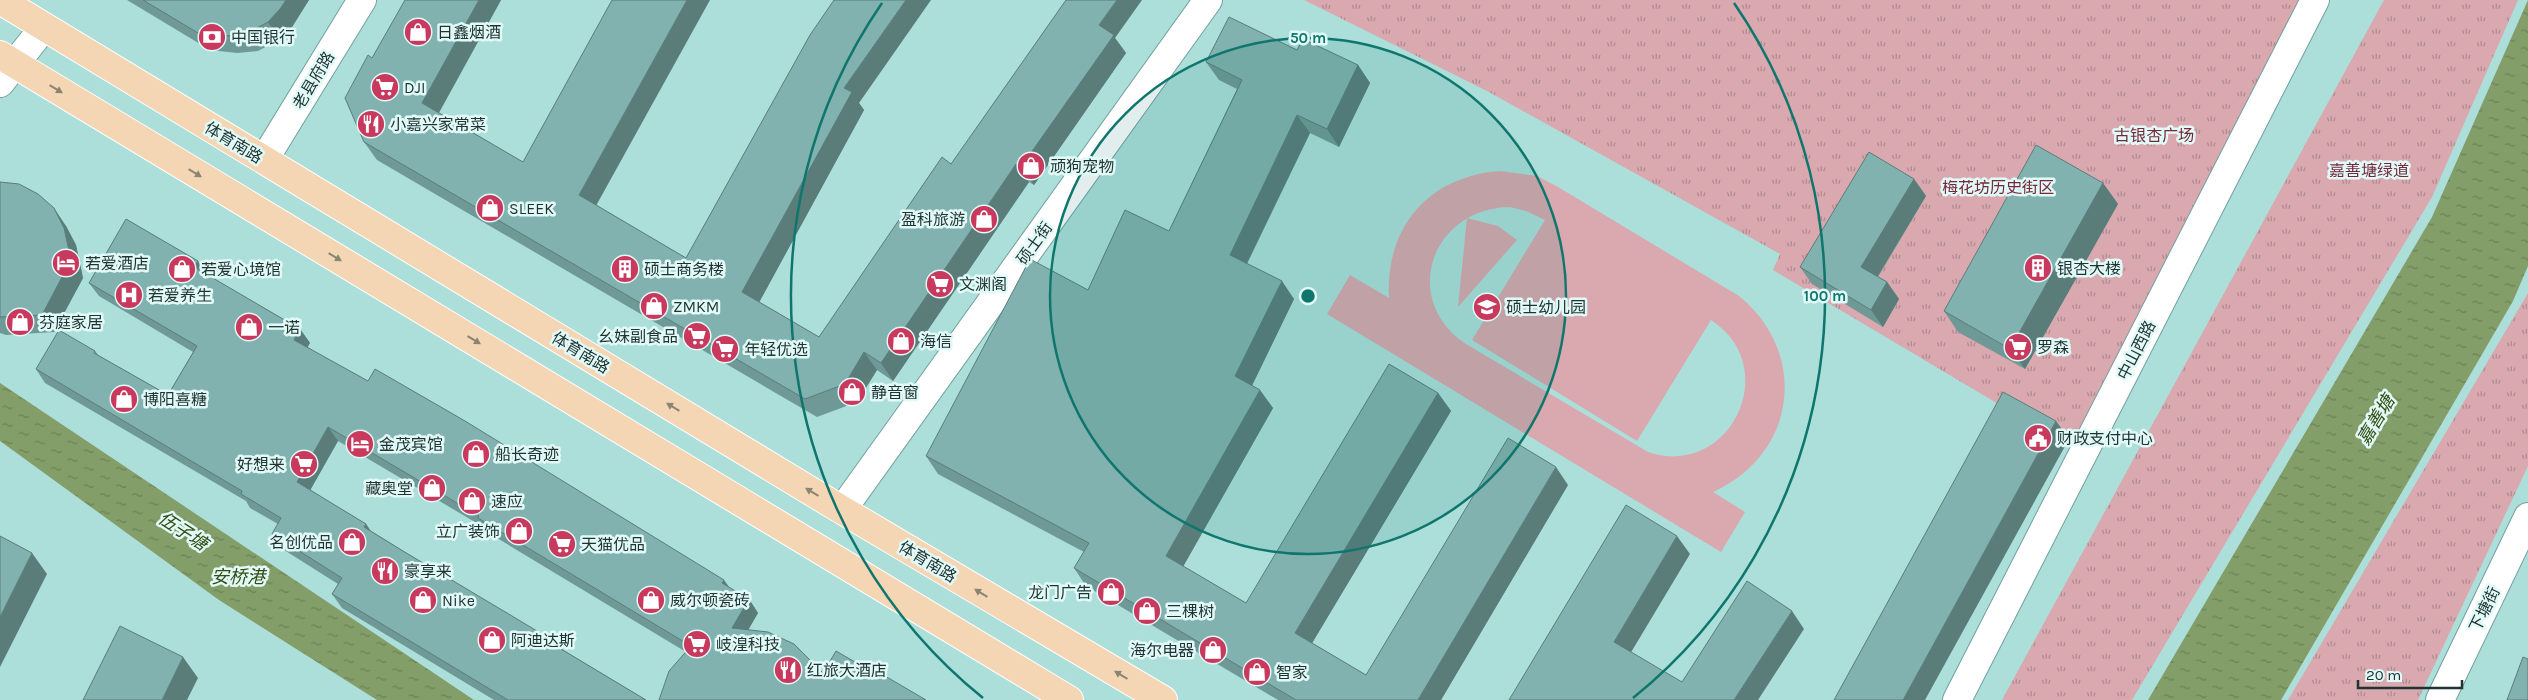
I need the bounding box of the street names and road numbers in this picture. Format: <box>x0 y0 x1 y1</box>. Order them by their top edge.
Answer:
street label: 老县府路 <box>289 48 338 113</box>
street label: 体育南路 <box>201 118 266 167</box>
street label: 硕士街 <box>1013 218 1056 268</box>
street label: 中山西路 <box>2113 317 2159 383</box>
street label: 体育南路 <box>548 328 613 377</box>
street label: 体育南路 <box>895 537 960 586</box>
street label: 下塘街 <box>2465 583 2504 635</box>

